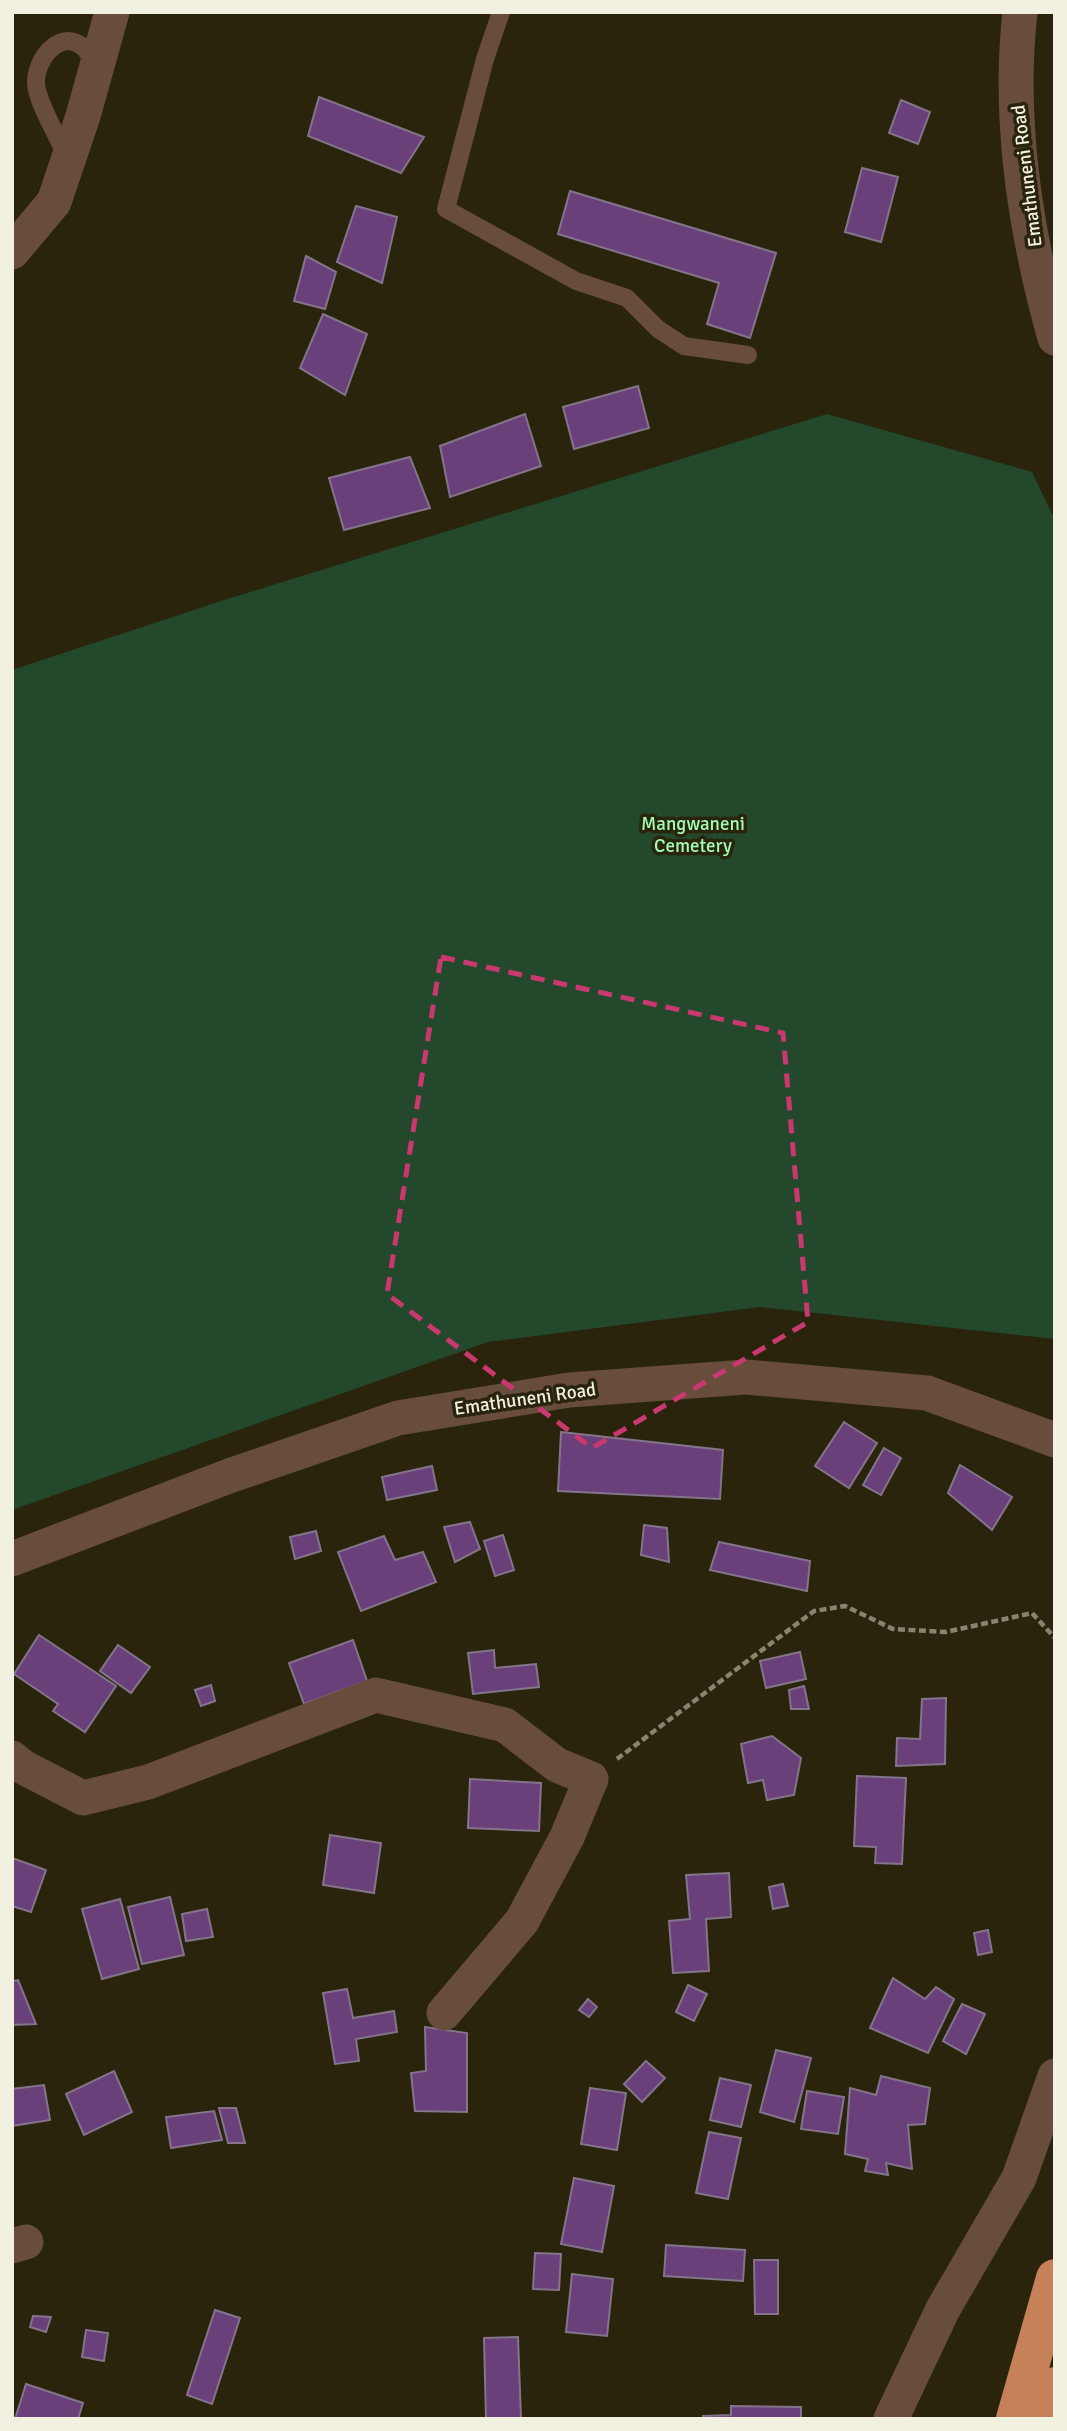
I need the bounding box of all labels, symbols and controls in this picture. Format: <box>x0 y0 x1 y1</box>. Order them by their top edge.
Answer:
street label: Emathuneni Road <box>1006 104 1048 248</box>
park label: Mangwaneni Cemetery <box>641 812 745 858</box>
street label: Emathuneni Road <box>453 1377 597 1421</box>

